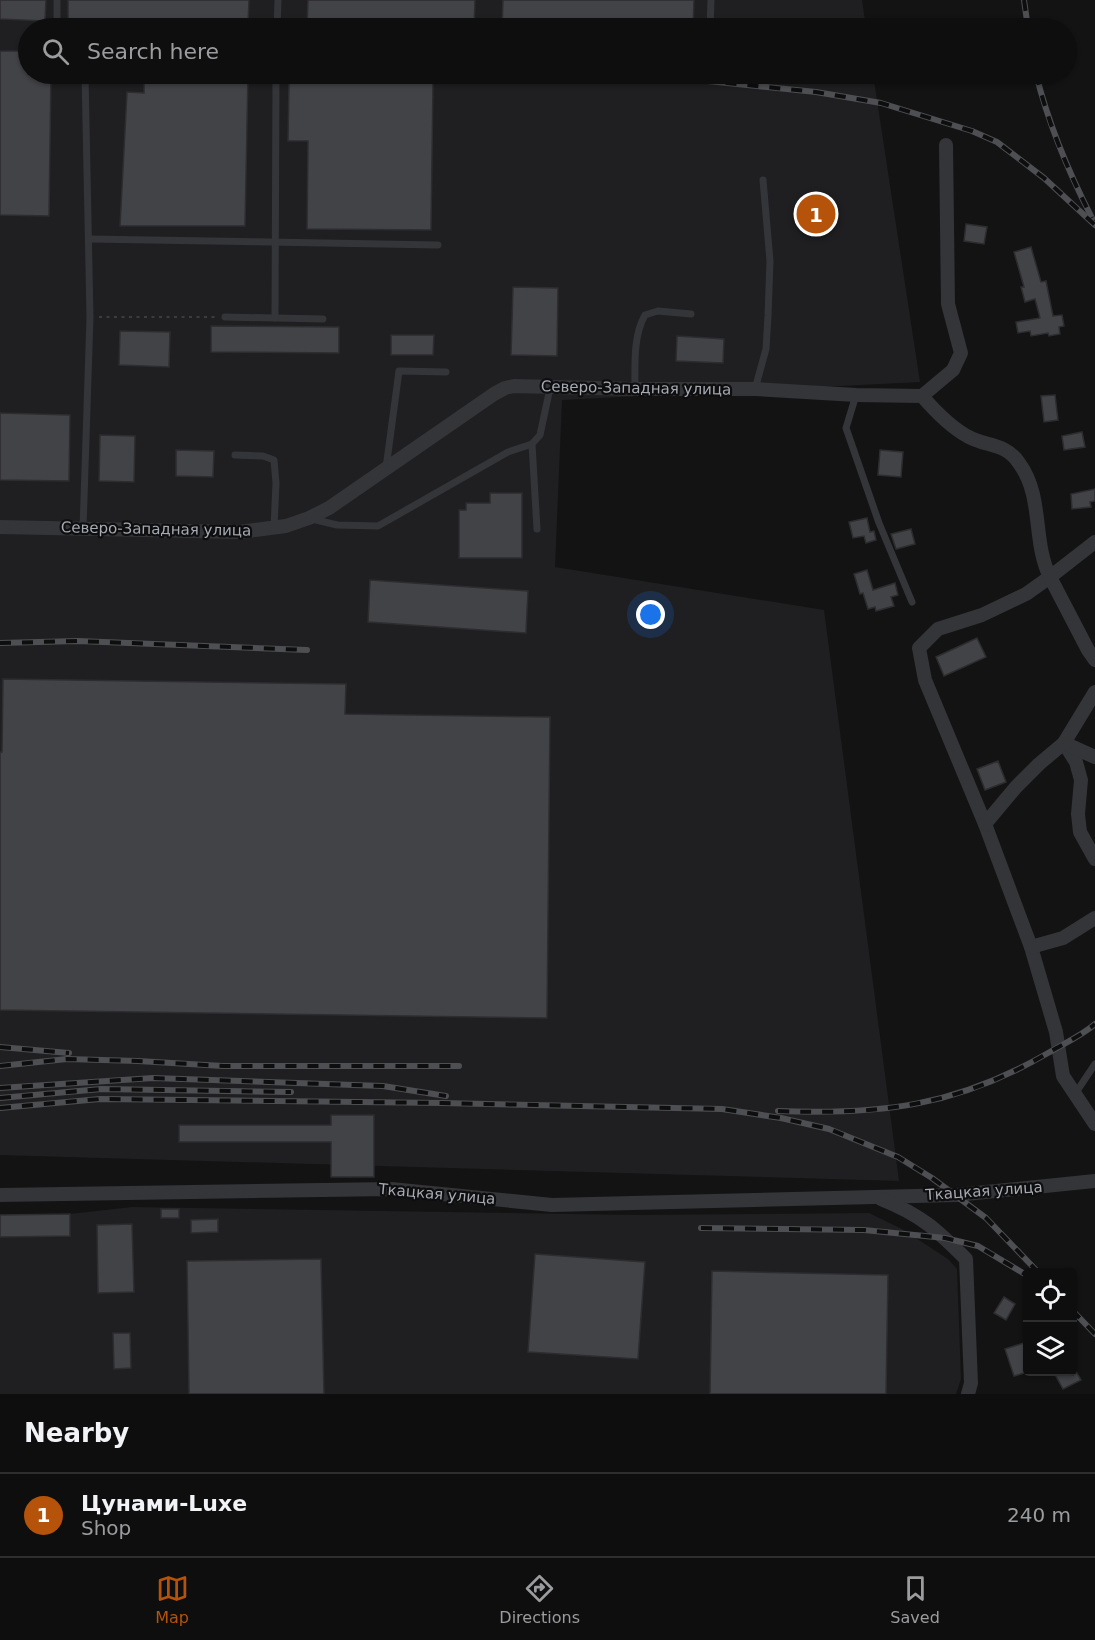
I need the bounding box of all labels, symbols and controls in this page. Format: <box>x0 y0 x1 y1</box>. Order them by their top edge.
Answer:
search box <box>18 18 1077 84</box>
icon: search <box>39 35 72 68</box>
text: Search here <box>87 39 219 64</box>
pin: 1 <box>796 192 836 236</box>
street label: Северо-Западная улица <box>541 377 731 399</box>
street label: Северо-Западная улица <box>61 518 251 540</box>
your location <box>636 600 665 629</box>
street label: Ткацкая улица <box>924 1178 1043 1204</box>
street label: Ткацкая улица <box>377 1180 496 1208</box>
map controls <box>1023 1268 1077 1376</box>
button: locate <box>1023 1268 1077 1322</box>
button: layers <box>1023 1322 1077 1376</box>
text: Nearby <box>24 1418 129 1448</box>
text: Цунами-Luxe <box>81 1491 247 1516</box>
text: 1 <box>37 1503 50 1527</box>
text: 240 m <box>1007 1503 1071 1527</box>
text: Shop <box>81 1516 131 1540</box>
tab: Map <box>155 1572 189 1627</box>
tab: Directions <box>499 1572 580 1627</box>
tab: Saved <box>890 1572 940 1627</box>

